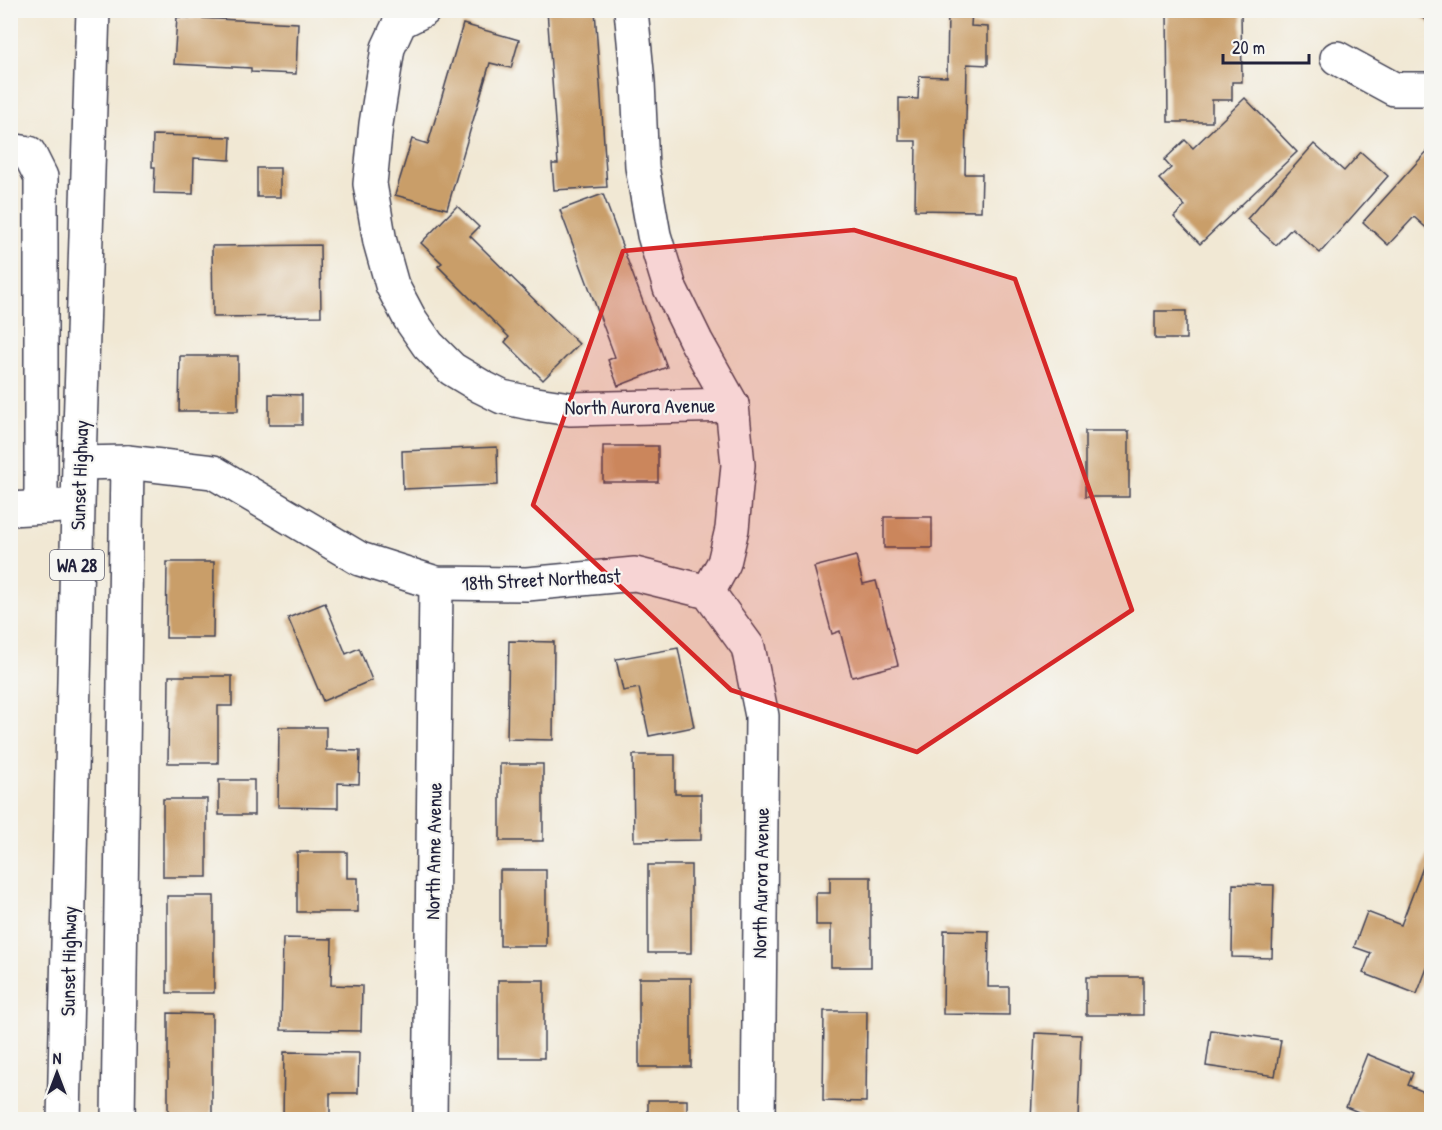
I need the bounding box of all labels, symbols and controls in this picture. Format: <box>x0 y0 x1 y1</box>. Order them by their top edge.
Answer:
scale bar <box>1223 27 1308 65</box>
text: 20 m <box>1232 35 1265 60</box>
street label: North Aurora Avenue <box>564 391 716 421</box>
street label: Sunset Highway <box>64 420 94 530</box>
road number: WA 28 <box>50 550 104 580</box>
street label: 18th Street Northeast <box>461 561 622 597</box>
street label: North Anne Avenue <box>418 782 448 920</box>
street label: North Aurora Avenue <box>745 807 775 959</box>
street label: Sunset Highway <box>54 906 82 1016</box>
north arrow <box>27 1043 87 1103</box>
text: N <box>53 1047 62 1069</box>

